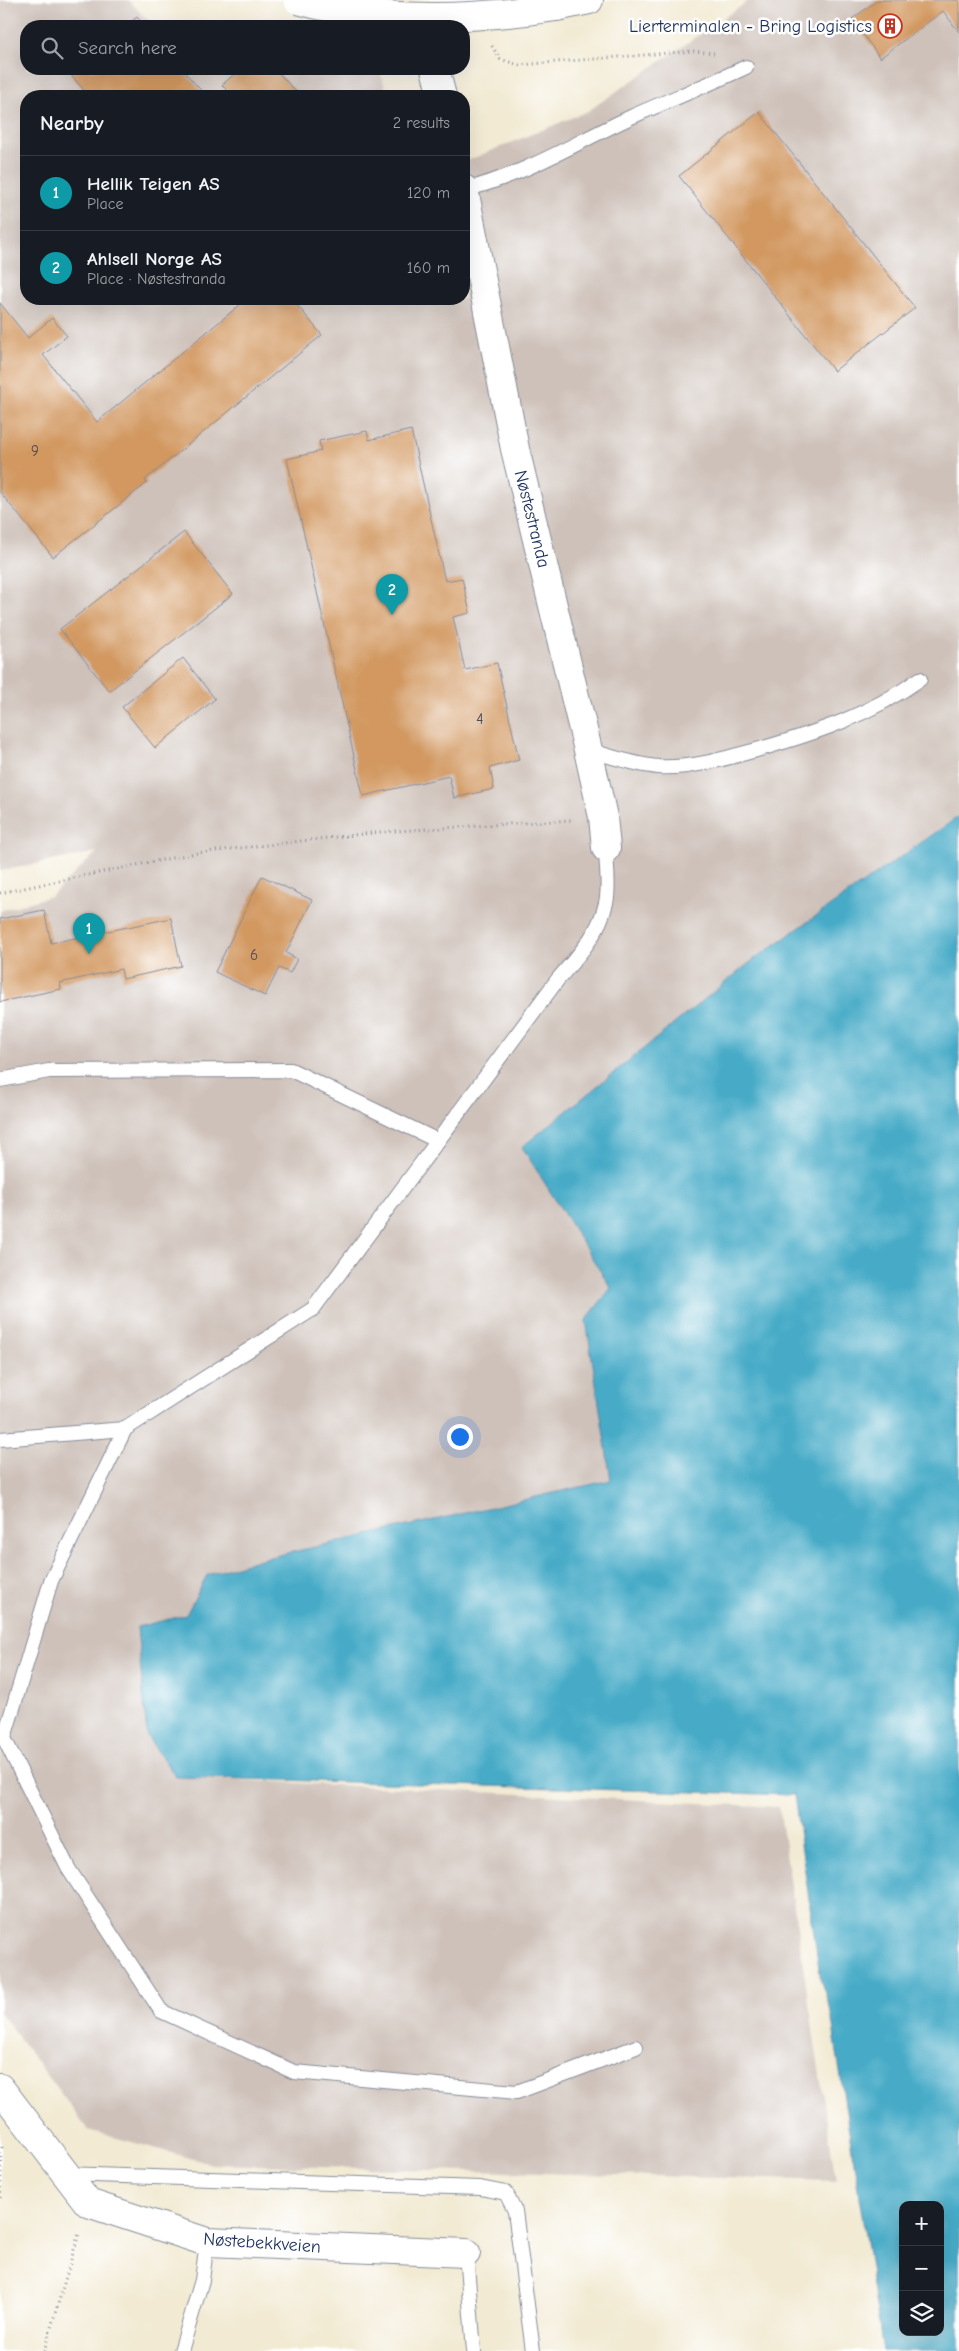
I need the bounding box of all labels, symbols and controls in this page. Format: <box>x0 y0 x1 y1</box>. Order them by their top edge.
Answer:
building icon: Lierterminalen - Bring Logistics <box>877 13 903 39</box>
place label: Lierterminalen - Bring Logistics <box>629 16 872 37</box>
search box <box>20 20 470 75</box>
icon: search <box>38 34 66 62</box>
text: Search here <box>78 37 177 59</box>
text: Nearby <box>40 111 104 135</box>
text: 2 results <box>393 114 450 132</box>
text: Hellik Teigen AS <box>87 173 220 195</box>
text: 1 <box>53 184 59 202</box>
text: 120 m <box>407 184 450 202</box>
text: Place <box>87 195 123 213</box>
text: Ahlsell Norge AS <box>87 248 222 270</box>
text: 2 <box>52 259 60 277</box>
text: 160 m <box>407 259 450 277</box>
text: Place · Nøstestranda <box>87 270 226 288</box>
house number: 9 <box>31 442 39 460</box>
street label: Nøstestranda <box>510 468 554 570</box>
pin: 2 <box>376 574 408 615</box>
house number: 4 <box>476 710 484 728</box>
pin: 1 <box>73 913 105 954</box>
house number: 6 <box>250 946 258 964</box>
your location <box>447 1424 473 1450</box>
map controls <box>899 2201 944 2336</box>
button: + <box>899 2201 944 2246</box>
street label: Nøstebekkveien <box>203 2228 321 2258</box>
button: − <box>899 2246 944 2291</box>
button: layers <box>899 2291 944 2336</box>

